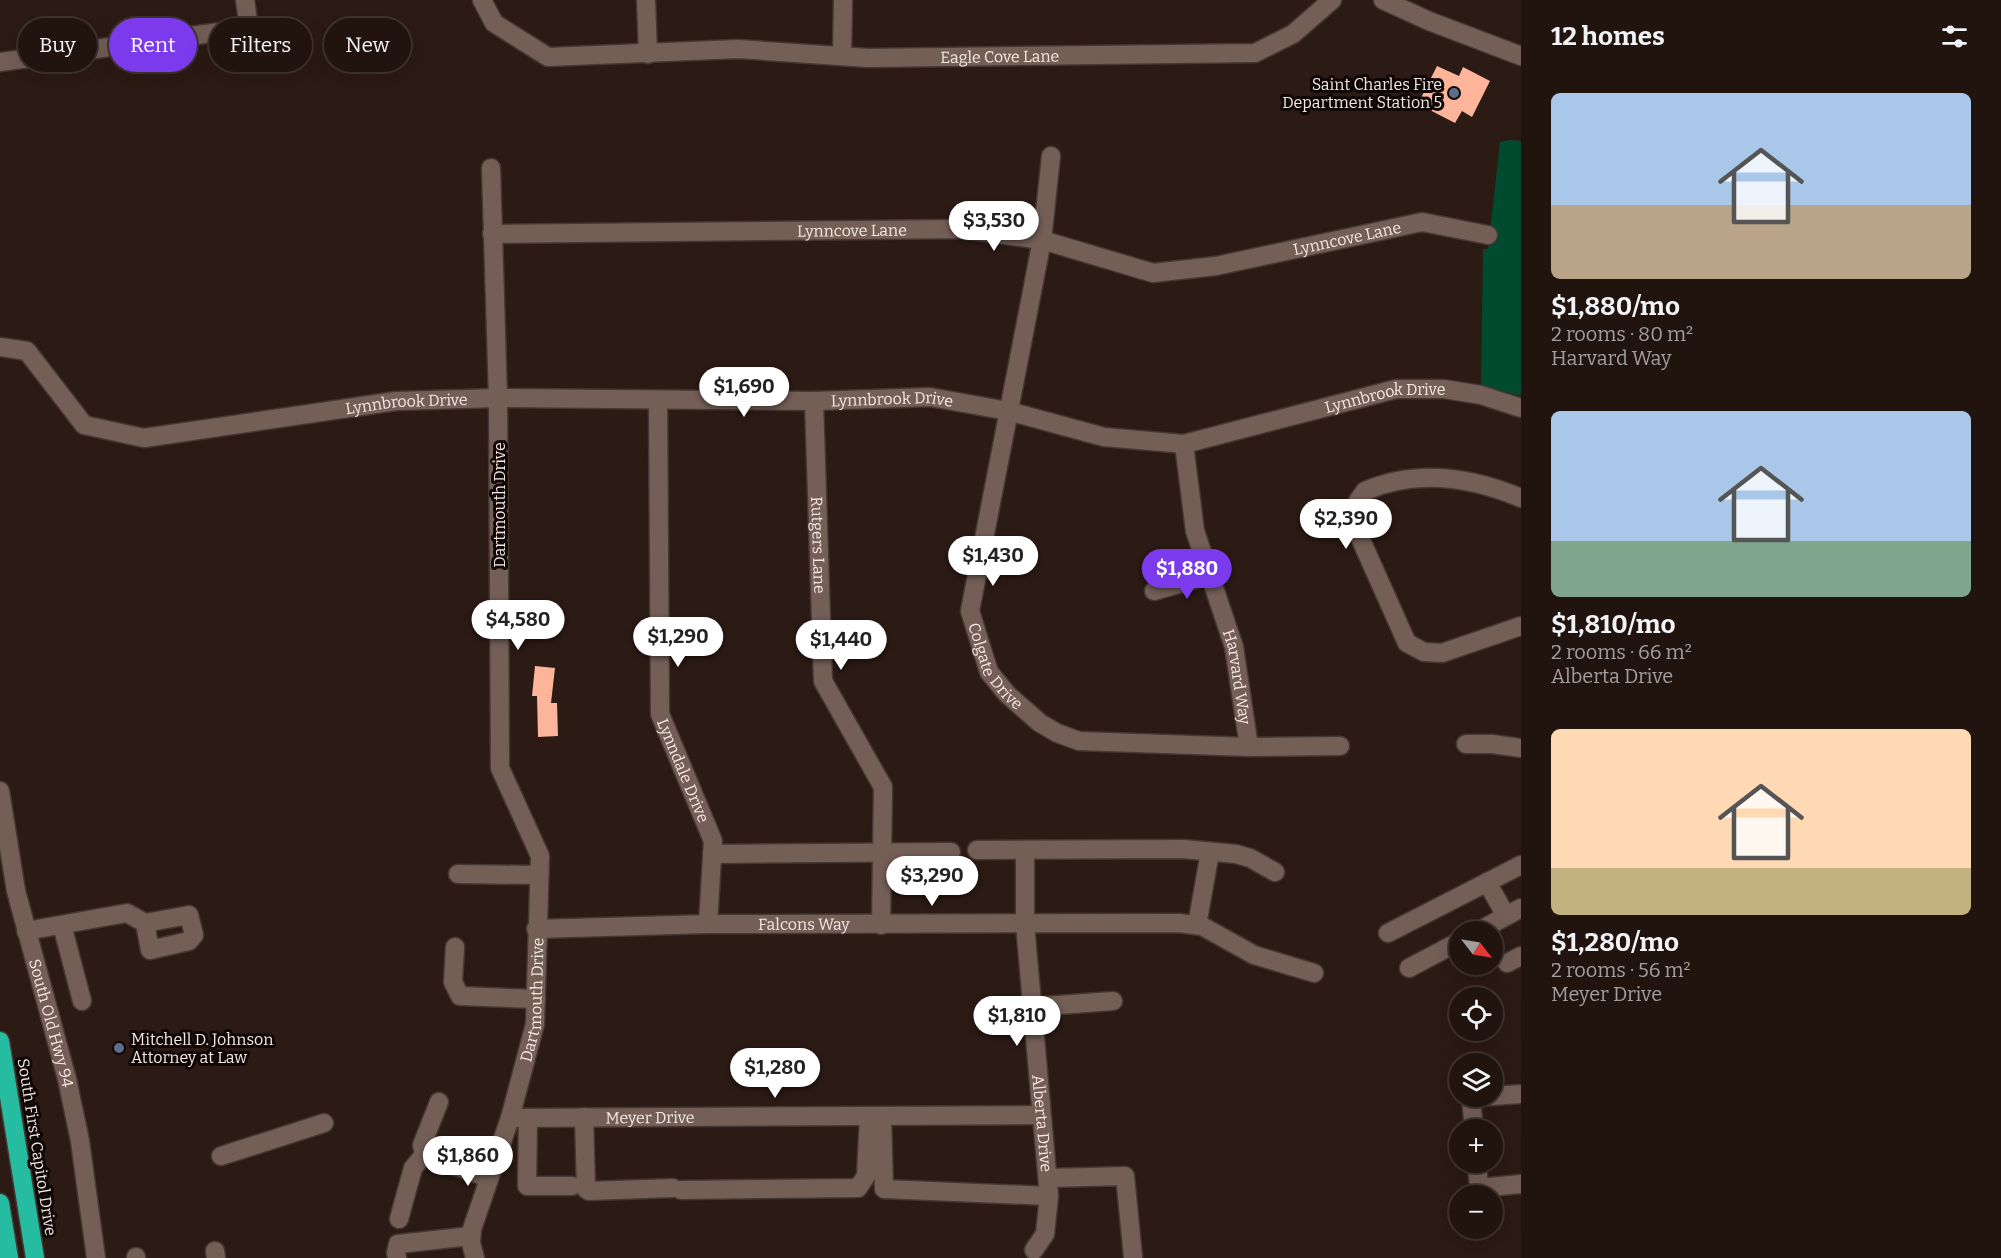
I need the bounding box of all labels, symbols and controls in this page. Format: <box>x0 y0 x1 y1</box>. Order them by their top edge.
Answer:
chip: Buy <box>18 18 97 72</box>
chip: Rent <box>109 18 197 72</box>
chip: Filters <box>209 18 312 72</box>
chip: New <box>324 18 411 72</box>
icon: filters <box>1938 20 1971 53</box>
text: 12 homes <box>1551 21 1665 52</box>
street label: Eagle Cove Lane <box>940 46 1059 67</box>
place label: Saint Charles Fire Department Station 5 <box>1282 75 1442 112</box>
marker: Saint Charles Fire Department Station 5 <box>1447 86 1461 100</box>
icon: home <box>1707 132 1815 240</box>
pin: $3,530 <box>945 201 1043 252</box>
text: $3,530 <box>963 208 1025 232</box>
street label: Lynncove Lane <box>1291 217 1403 259</box>
street label: Lynncove Lane <box>797 220 907 240</box>
text: $1,880/mo <box>1551 291 1680 322</box>
text: 2 rooms · 80 m² <box>1551 322 1693 346</box>
text: Harvard Way <box>1551 346 1672 370</box>
pin: $1,690 <box>695 367 793 418</box>
text: $1,690 <box>713 374 775 398</box>
street label: Lynnbrook Drive <box>1323 380 1445 417</box>
street label: Lynnbrook Drive <box>830 387 955 411</box>
street label: Lynnbrook Drive <box>344 389 468 418</box>
street label: Dartmouth Drive <box>490 442 509 568</box>
icon: home <box>1707 450 1815 558</box>
street label: Rutgers Lane <box>808 496 830 594</box>
pin: $2,390 <box>1297 499 1395 550</box>
text: $2,390 <box>1314 506 1378 530</box>
pin: $1,430 <box>944 536 1042 587</box>
text: $1,430 <box>962 543 1024 567</box>
pin: $1,880 <box>1138 549 1236 600</box>
text: $1,880 <box>1156 556 1218 580</box>
pin: $4,580 <box>469 600 567 651</box>
text: $4,580 <box>486 607 550 631</box>
text: $1,810/mo <box>1551 609 1675 640</box>
pin: $1,290 <box>629 617 727 668</box>
pin: $1,440 <box>792 620 890 671</box>
street label: Colgate Drive <box>965 620 1027 713</box>
text: $1,290 <box>647 624 709 648</box>
text: $1,440 <box>810 627 872 651</box>
street label: Harvard Way <box>1219 627 1255 726</box>
text: 2 rooms · 66 m² <box>1551 640 1692 664</box>
text: Alberta Drive <box>1551 664 1673 688</box>
street label: Lynndale Drive <box>653 715 714 825</box>
icon: home <box>1707 768 1815 876</box>
pin: $3,290 <box>883 856 981 907</box>
text: $3,290 <box>900 863 964 887</box>
street label: Falcons Way <box>758 914 850 933</box>
north arrow <box>1449 921 1503 975</box>
map controls <box>1449 921 1503 1239</box>
text: $1,280/mo <box>1551 927 1679 958</box>
street label: Dartmouth Drive <box>516 937 547 1064</box>
street label: South Old Hwy 94 <box>25 957 78 1090</box>
text: 2 rooms · 56 m² <box>1551 958 1691 982</box>
text: Meyer Drive <box>1551 982 1662 1006</box>
button: locate <box>1449 987 1503 1041</box>
pin: $1,810 <box>968 996 1066 1047</box>
text: $1,810 <box>987 1003 1047 1027</box>
place label: Mitchell D. Johnson Attorney at Law <box>131 1030 273 1067</box>
marker: Mitchell D. Johnson Attorney at Law <box>112 1041 126 1055</box>
pin: $1,280 <box>726 1048 824 1099</box>
button: layers <box>1449 1053 1503 1107</box>
text: $1,280 <box>744 1055 806 1079</box>
street label: South First Capitol Drive <box>14 1057 60 1237</box>
street label: Alberta Drive <box>1029 1074 1056 1173</box>
street label: Meyer Drive <box>605 1107 695 1127</box>
button: + <box>1449 1119 1503 1173</box>
pin: $1,860 <box>419 1136 517 1187</box>
text: $1,860 <box>437 1143 499 1167</box>
button: − <box>1449 1185 1503 1239</box>

